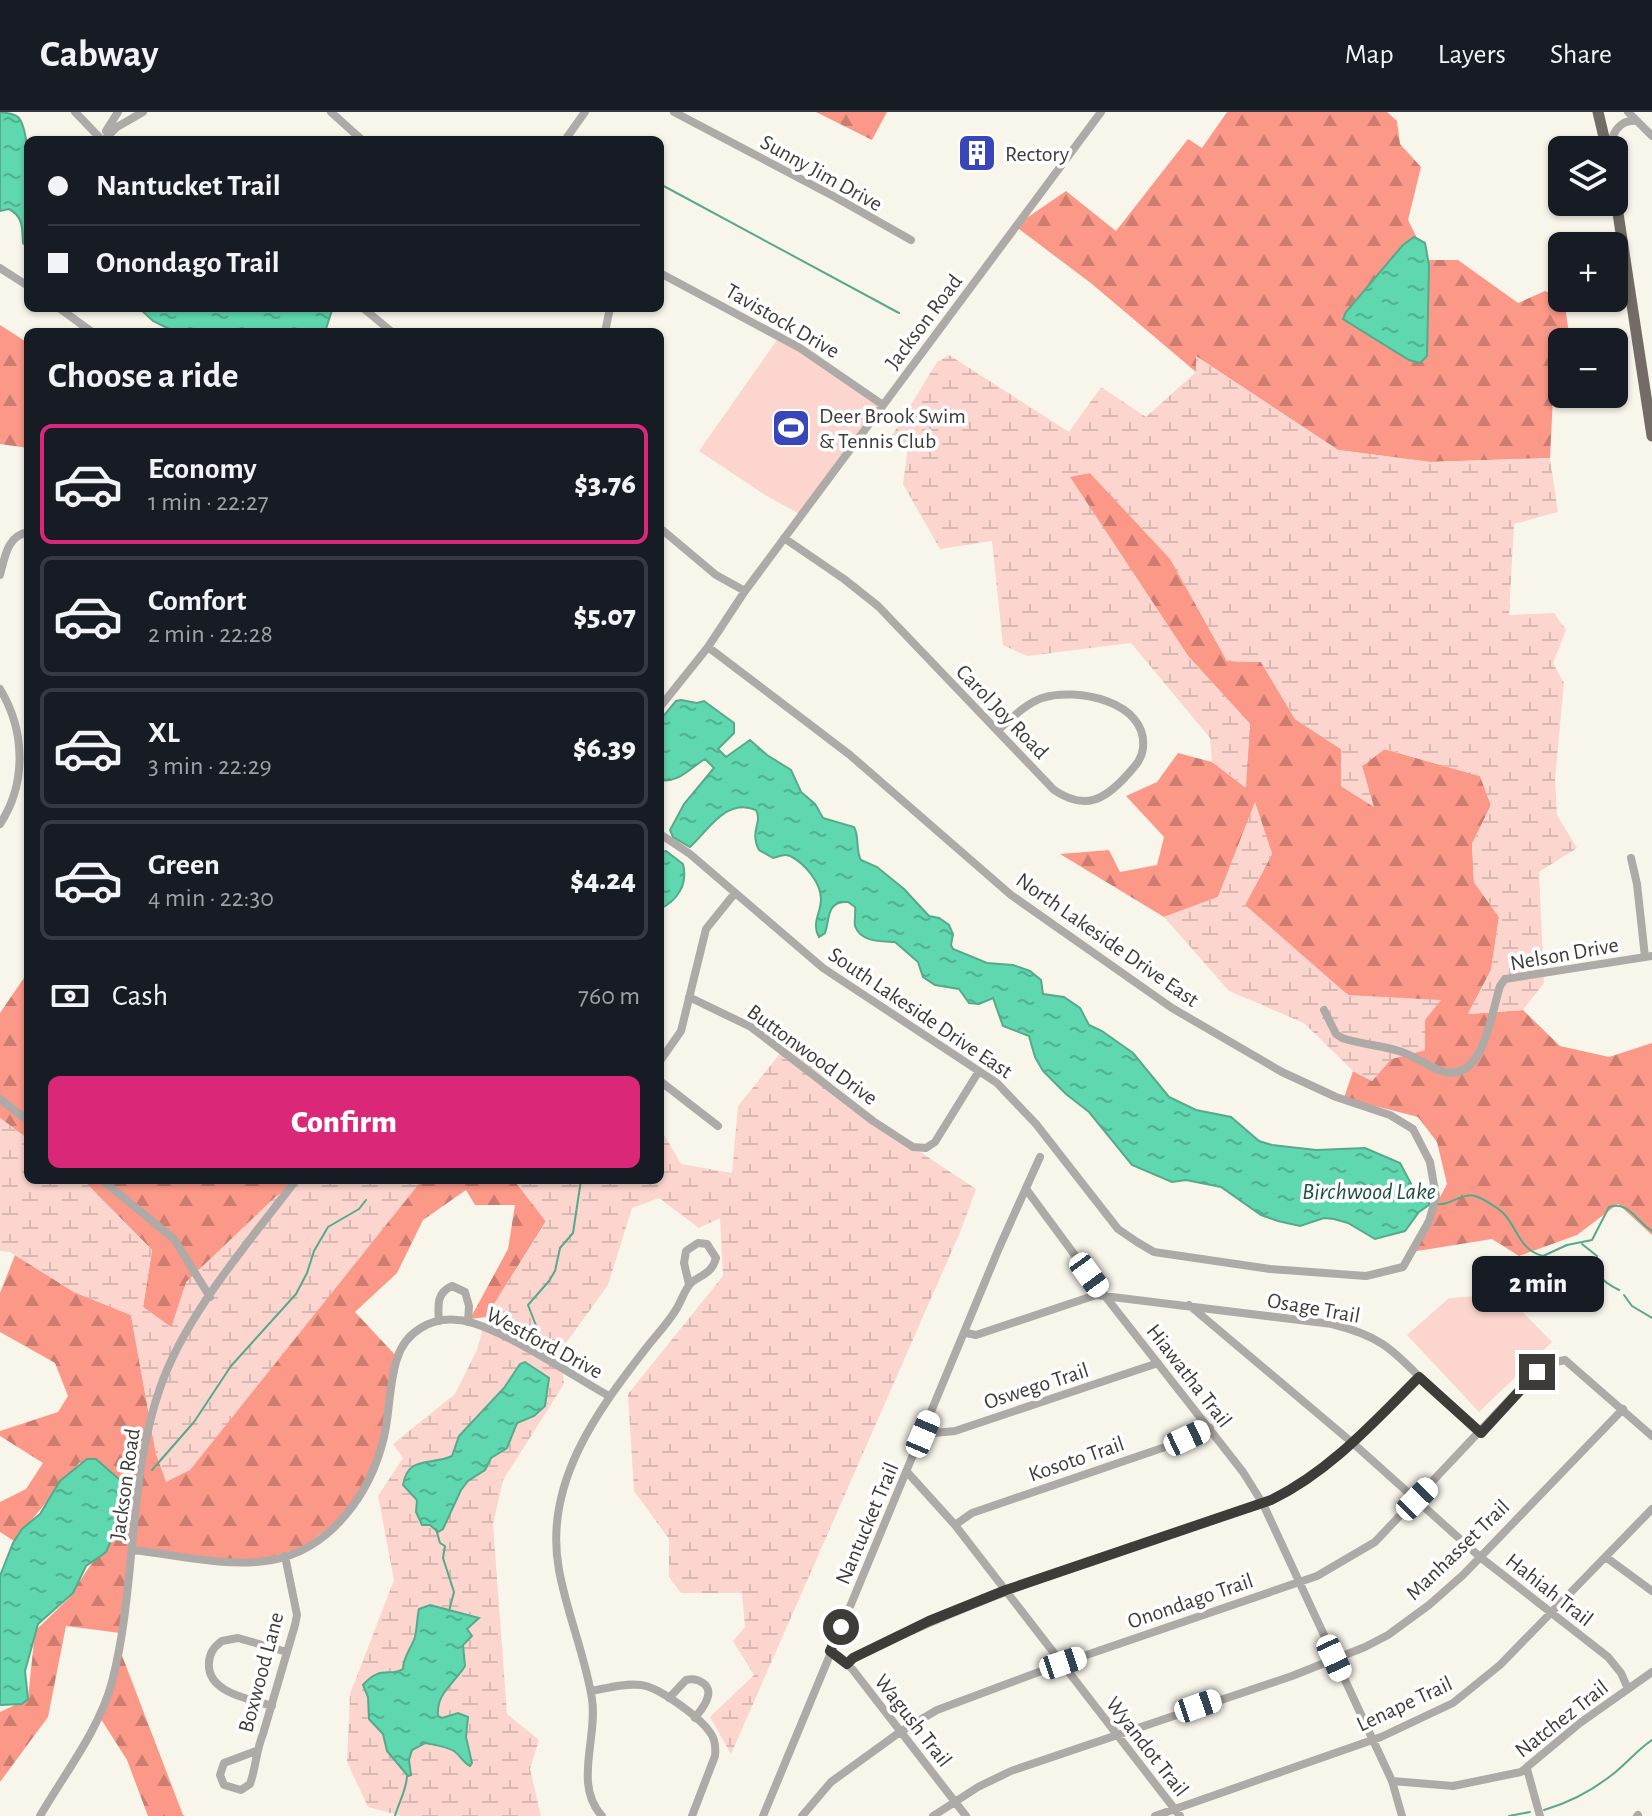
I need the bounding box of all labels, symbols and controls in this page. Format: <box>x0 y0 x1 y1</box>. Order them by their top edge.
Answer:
text: Cabway <box>40 36 158 74</box>
text: Map <box>1345 41 1394 69</box>
text: Layers <box>1438 41 1506 69</box>
text: Share <box>1550 41 1612 69</box>
street label: Sunny Jim Drive <box>757 130 886 215</box>
building icon: Rectory <box>956 132 998 174</box>
map controls <box>1548 136 1628 408</box>
button: layers <box>1548 136 1628 216</box>
place label: Rectory <box>1005 143 1070 165</box>
text: Nantucket Trail <box>96 171 281 201</box>
button: + <box>1548 232 1628 312</box>
text: Onondago Trail <box>96 248 280 278</box>
street label: Jackson Road <box>881 270 966 373</box>
street label: Tavistock Drive <box>722 279 843 362</box>
button: − <box>1548 328 1628 408</box>
text: Choose a ride <box>48 358 238 394</box>
place label: Deer Brook Swim & Tennis Club <box>819 405 966 452</box>
sports icon: Deer Brook Swim & Tennis Club <box>770 407 812 449</box>
icon: car <box>52 448 124 520</box>
text: Economy <box>148 454 257 484</box>
text: $3.76 <box>574 469 636 499</box>
text: 1 min · 22:27 <box>148 489 269 515</box>
icon: car <box>52 580 124 652</box>
text: Comfort <box>148 586 247 616</box>
text: $5.07 <box>574 601 636 631</box>
text: 2 min · 22:28 <box>148 621 273 647</box>
street label: Carol Joy Road <box>952 660 1053 763</box>
icon: car <box>52 712 124 784</box>
text: XL <box>148 718 180 748</box>
text: $6.39 <box>573 733 636 763</box>
text: 3 min · 22:29 <box>148 753 272 779</box>
icon: car <box>52 844 124 916</box>
text: Green <box>148 850 220 880</box>
text: $4.24 <box>570 865 636 895</box>
street label: North Lakeside Drive East <box>1012 869 1203 1011</box>
text: 4 min · 22:30 <box>148 885 274 911</box>
street label: Nelson Drive <box>1508 934 1620 974</box>
street label: South Lakeside Drive East <box>824 943 1016 1083</box>
icon: cash <box>48 974 92 1018</box>
text: Cash <box>112 981 168 1011</box>
text: 760 m <box>578 983 640 1009</box>
street label: Buttonwood Drive <box>743 1000 882 1109</box>
button: Confirm <box>48 1076 640 1168</box>
water label: Birchwood Lake <box>1302 1180 1436 1204</box>
car <box>1065 1249 1113 1301</box>
callout: 2 min <box>1471 1256 1603 1312</box>
text: 2 min <box>1509 1271 1567 1297</box>
street label: Osage Trail <box>1266 1289 1362 1327</box>
street label: Westford Drive <box>483 1303 607 1383</box>
street label: Hiawatha Trail <box>1142 1320 1236 1431</box>
route end <box>1519 1354 1555 1390</box>
street label: Oswego Trail <box>981 1359 1091 1413</box>
car <box>903 1407 943 1461</box>
car <box>1160 1417 1214 1459</box>
street label: Jackson Road <box>106 1427 144 1541</box>
street label: Kosoto Trail <box>1026 1432 1127 1486</box>
street label: Nantucket Trail <box>831 1459 902 1588</box>
car <box>1392 1473 1442 1525</box>
street label: Manhasset Trail <box>1402 1495 1514 1604</box>
street label: Hahiah Trail <box>1502 1549 1597 1630</box>
street label: Onondago Trail <box>1125 1569 1256 1633</box>
route start <box>823 1609 859 1645</box>
street label: Boxwood Lane <box>234 1610 288 1735</box>
car <box>1313 1631 1355 1685</box>
car <box>1036 1644 1090 1682</box>
street label: Wagush Trail <box>870 1670 956 1771</box>
street label: Lenape Trail <box>1353 1672 1456 1736</box>
street label: Natchez Trail <box>1511 1676 1612 1762</box>
car <box>1171 1687 1225 1725</box>
street label: Wyandot Trail <box>1102 1693 1193 1800</box>

